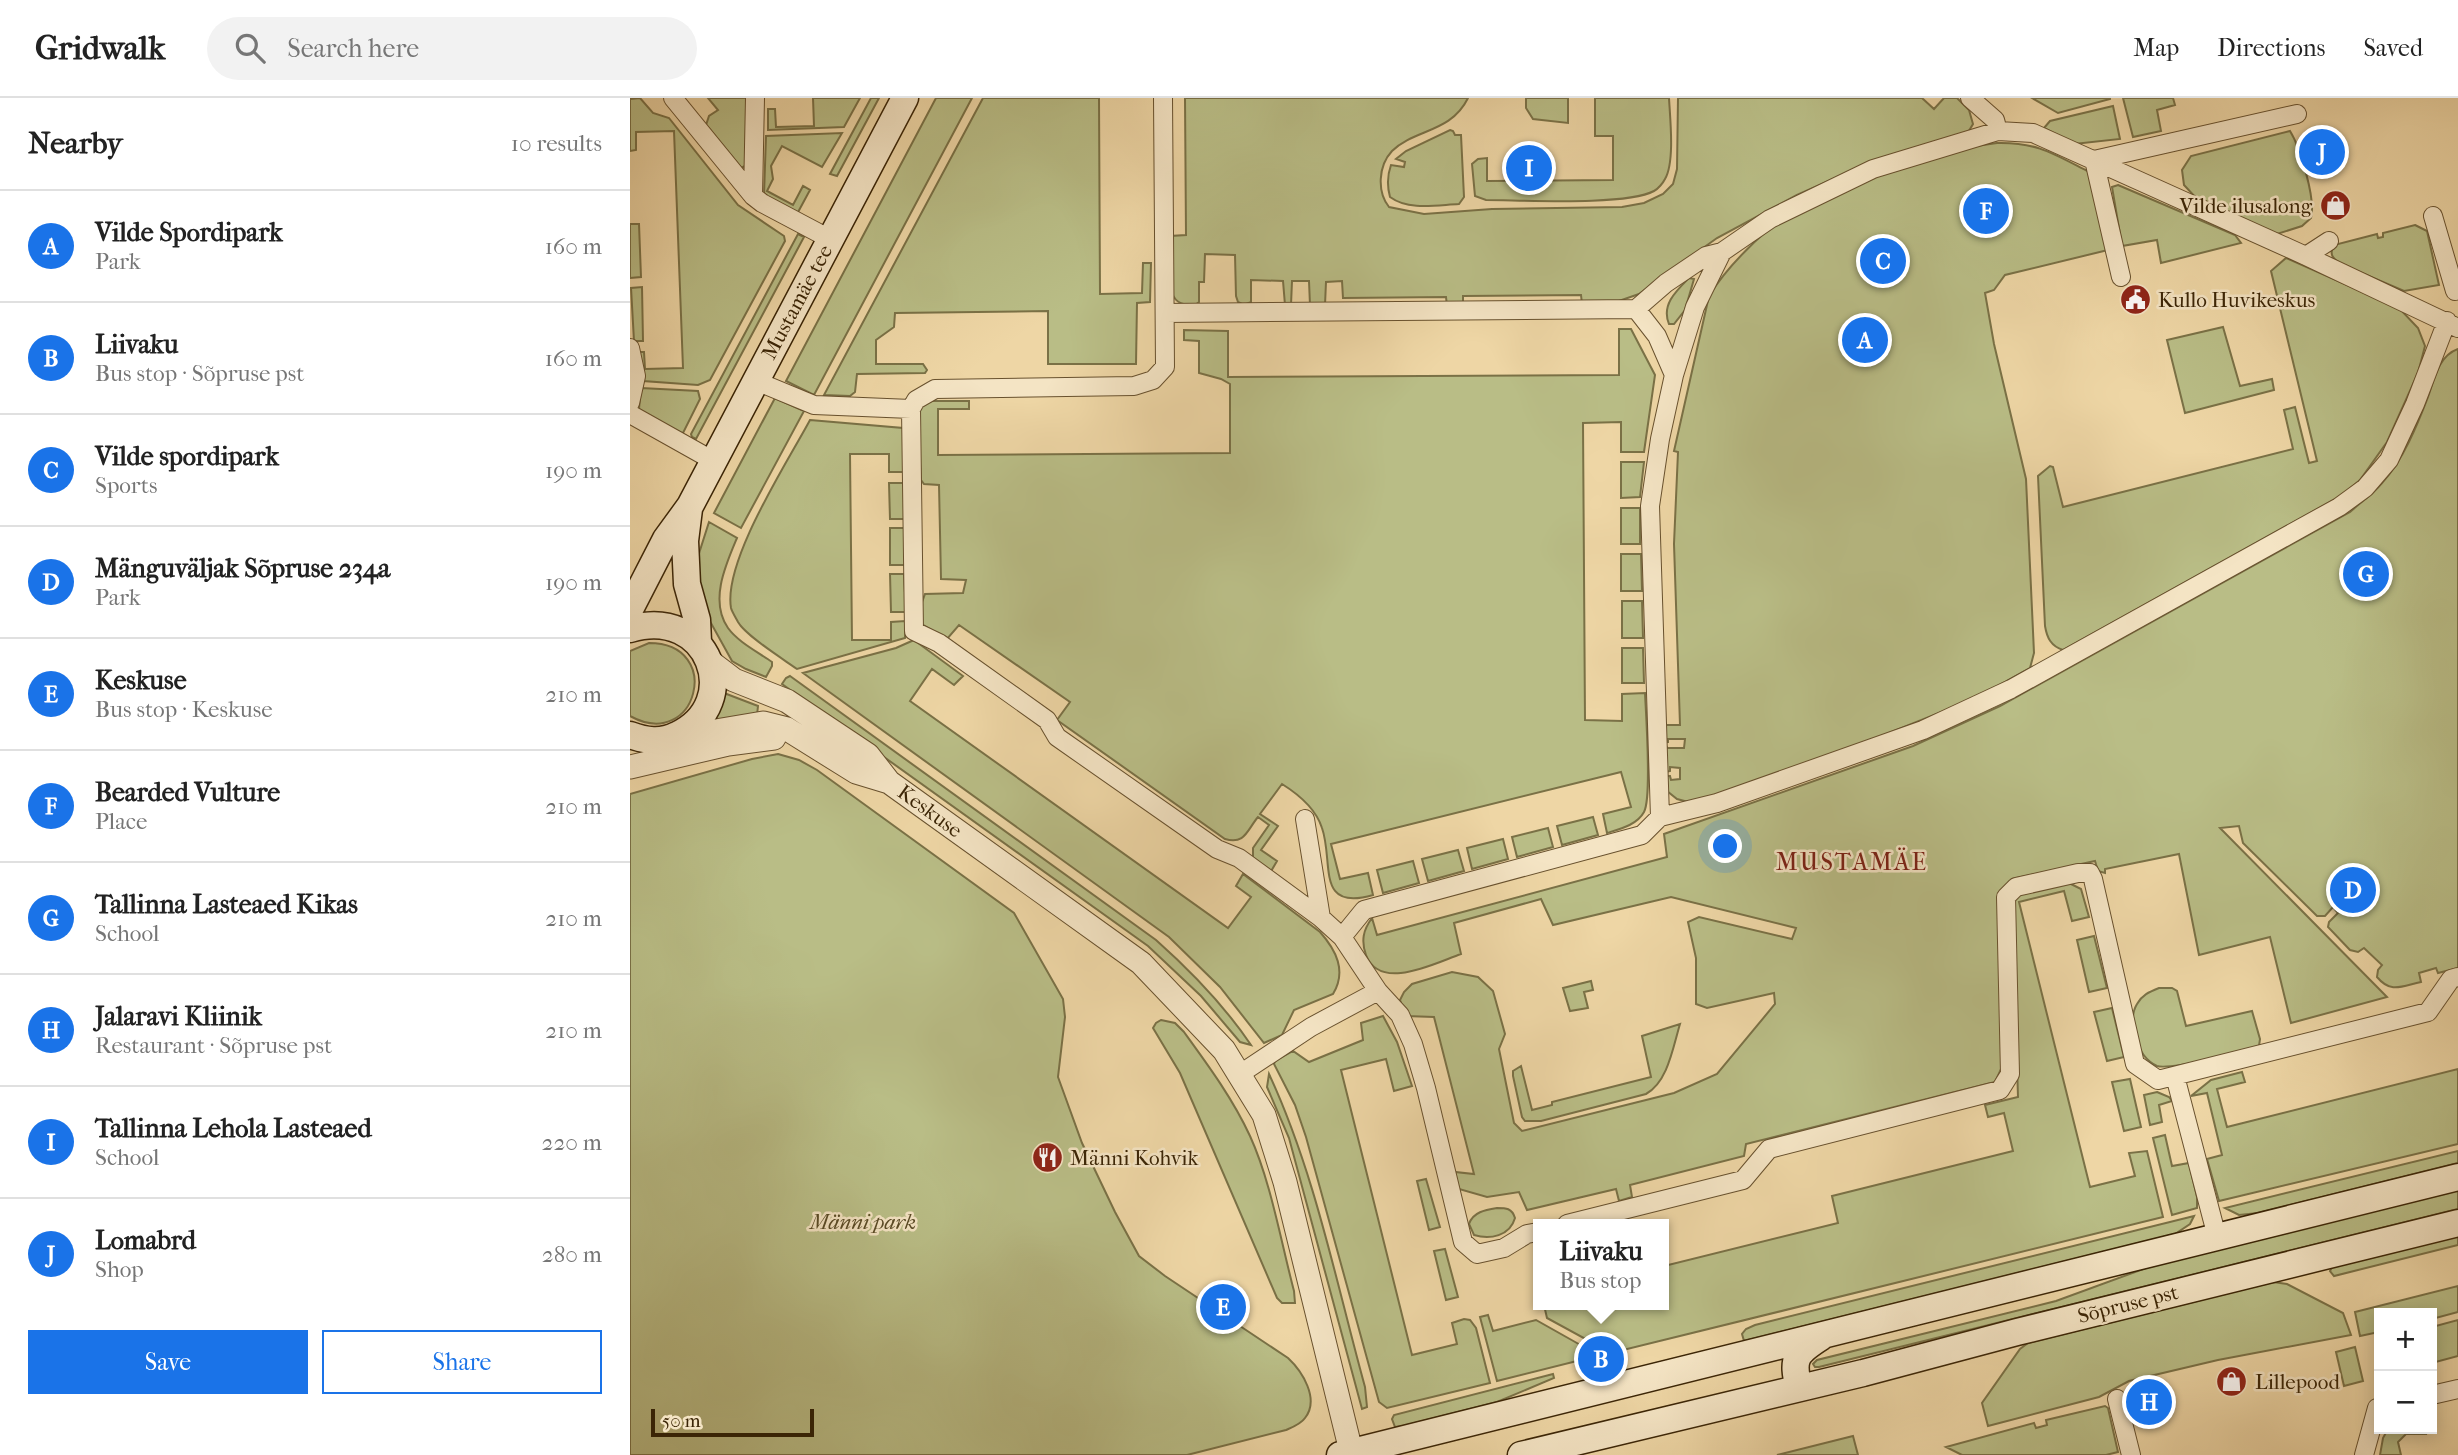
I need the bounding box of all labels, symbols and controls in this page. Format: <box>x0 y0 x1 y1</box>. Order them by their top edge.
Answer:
search box <box>207 17 697 80</box>
text: Gridwalk <box>35 29 165 68</box>
icon: search <box>231 29 269 67</box>
text: Search here <box>287 33 419 64</box>
text: Map <box>2133 34 2179 62</box>
text: Directions <box>2217 34 2325 62</box>
text: Saved <box>2363 34 2423 62</box>
text: Nearby <box>28 126 123 161</box>
pin: J <box>2299 126 2345 178</box>
text: 10 results <box>511 130 602 157</box>
pin: I <box>1506 142 1552 194</box>
pin: F <box>1963 185 2009 237</box>
shop icon: Vilde ilusalong <box>2318 189 2352 223</box>
place label: Vilde ilusalong <box>2178 194 2313 218</box>
text: Vilde Spordipark <box>95 217 283 248</box>
text: A <box>44 233 58 260</box>
text: 160 m <box>545 233 602 260</box>
pin: C <box>1860 235 1906 287</box>
street label: Mustamäe tee <box>757 241 837 363</box>
text: Park <box>95 248 141 275</box>
public building icon: Kullo Huvikeskus <box>2118 283 2152 317</box>
place label: Kullo Huvikeskus <box>2158 288 2316 312</box>
pin: A <box>1842 314 1888 366</box>
text: Liivaku <box>95 329 178 360</box>
text: B <box>44 345 58 372</box>
text: 160 m <box>545 345 602 372</box>
text: Bus stop · Sõpruse pst <box>95 360 305 387</box>
text: Vilde spordipark <box>95 441 279 472</box>
text: C <box>43 457 59 484</box>
text: 190 m <box>545 457 602 484</box>
text: Sports <box>95 472 157 499</box>
pin: G <box>2343 548 2389 600</box>
text: Mänguväljak Sõpruse 234a <box>95 553 390 584</box>
text: D <box>42 569 60 596</box>
text: 190 m <box>545 569 602 596</box>
text: Park <box>95 584 141 611</box>
text: Keskuse <box>95 665 187 696</box>
text: E <box>44 681 58 708</box>
text: 210 m <box>545 681 602 708</box>
text: Bus stop · Keskuse <box>95 696 273 723</box>
text: Bearded Vulture <box>95 777 280 808</box>
street label: Keskuse <box>893 780 967 842</box>
text: F <box>45 793 57 820</box>
text: 210 m <box>545 793 602 820</box>
text: Place <box>95 808 147 835</box>
your location <box>1708 829 1742 863</box>
district label: MUSTAMÄE <box>1776 847 1928 876</box>
pin: D <box>2330 864 2376 916</box>
text: Tallinna Lasteaed Kikas <box>95 889 358 920</box>
text: G <box>43 905 59 932</box>
text: 210 m <box>545 905 602 932</box>
text: School <box>95 920 159 947</box>
text: Jalaravi Kliinik <box>95 1001 262 1032</box>
text: H <box>42 1017 60 1044</box>
text: 210 m <box>545 1017 602 1044</box>
text: Restaurant · Sõpruse pst <box>95 1032 332 1059</box>
text: Tallinna Lehola Lasteaed <box>95 1113 372 1144</box>
text: I <box>47 1129 55 1156</box>
text: 220 m <box>542 1129 602 1156</box>
restaurant icon: Männi Kohvik <box>1030 1141 1064 1175</box>
text: School <box>95 1144 159 1171</box>
place label: Männi Kohvik <box>1070 1146 1199 1170</box>
park label: Männi park <box>808 1210 916 1234</box>
popup <box>1533 1219 1669 1310</box>
text: Lomabrd <box>95 1225 196 1256</box>
text: Liivaku <box>1559 1236 1643 1267</box>
text: J <box>47 1241 55 1268</box>
text: 280 m <box>542 1241 602 1268</box>
text: Shop <box>95 1256 144 1283</box>
text: Bus stop <box>1559 1267 1642 1294</box>
street label: Sõpruse pst <box>2075 1280 2181 1328</box>
pin: E <box>1200 1281 1246 1333</box>
map controls <box>2374 1308 2437 1434</box>
button: + <box>2374 1308 2437 1371</box>
button: Save <box>28 1330 308 1394</box>
button: Share <box>322 1330 602 1394</box>
pin: B <box>1578 1333 1624 1385</box>
shop icon: Lillepood <box>2215 1365 2249 1399</box>
place label: Lillepood <box>2255 1370 2340 1394</box>
button: − <box>2374 1371 2437 1434</box>
pin: H <box>2126 1376 2172 1428</box>
scale bar <box>651 1406 814 1438</box>
text: 50 m <box>662 1410 701 1432</box>

